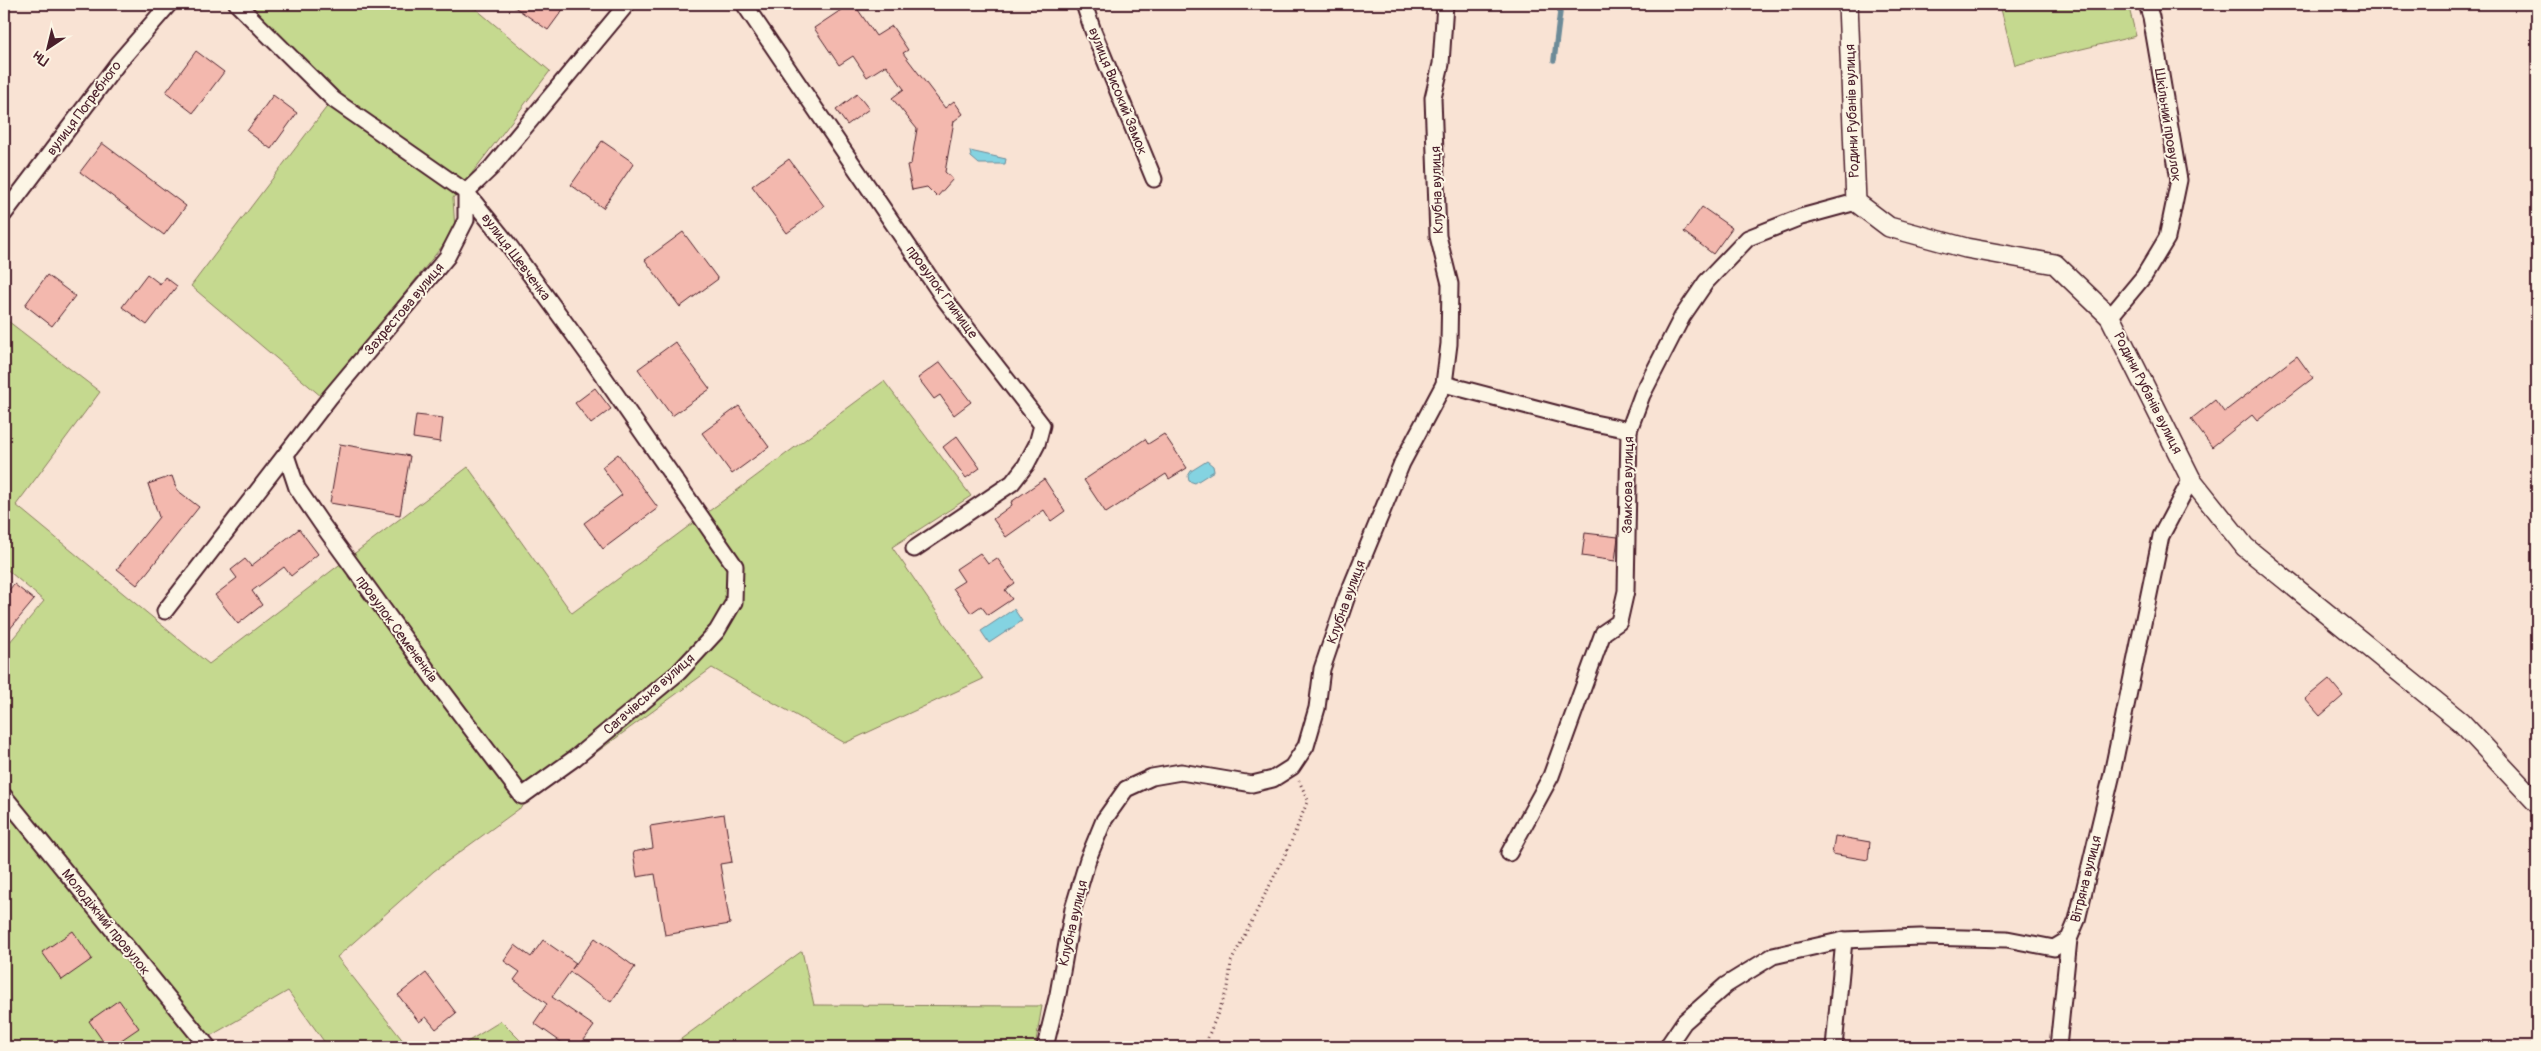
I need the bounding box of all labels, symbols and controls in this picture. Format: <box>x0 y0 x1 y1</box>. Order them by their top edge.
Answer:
north arrow <box>22 22 72 72</box>
street label: вулиця Високий Замок <box>1085 25 1151 157</box>
street label: Родини Рубанів вулиця <box>1841 44 1863 178</box>
text: Пн <box>30 47 52 70</box>
street label: вулиця Погребного <box>43 57 125 159</box>
street label: Шкільний провулок <box>2151 67 2185 183</box>
street label: Клубна вулиця <box>1427 146 1447 234</box>
street label: вулиця Шевченка <box>478 210 554 304</box>
street label: провулок Глинище <box>903 242 982 342</box>
street label: Захрестова вулиця <box>361 259 447 359</box>
street label: Родини Рубанів вулиця <box>2110 329 2186 457</box>
street label: Замкова вулиця <box>1619 436 1637 534</box>
street label: Клубна вулиця <box>1323 558 1369 646</box>
street label: провулок Семененків <box>352 572 442 686</box>
street label: Сагачівська вулиця <box>600 650 698 738</box>
street label: Вітряна вулиця <box>2067 834 2105 924</box>
street label: Молодіжний провулок <box>58 866 154 978</box>
street label: Клубна вулиця <box>1055 878 1091 968</box>

